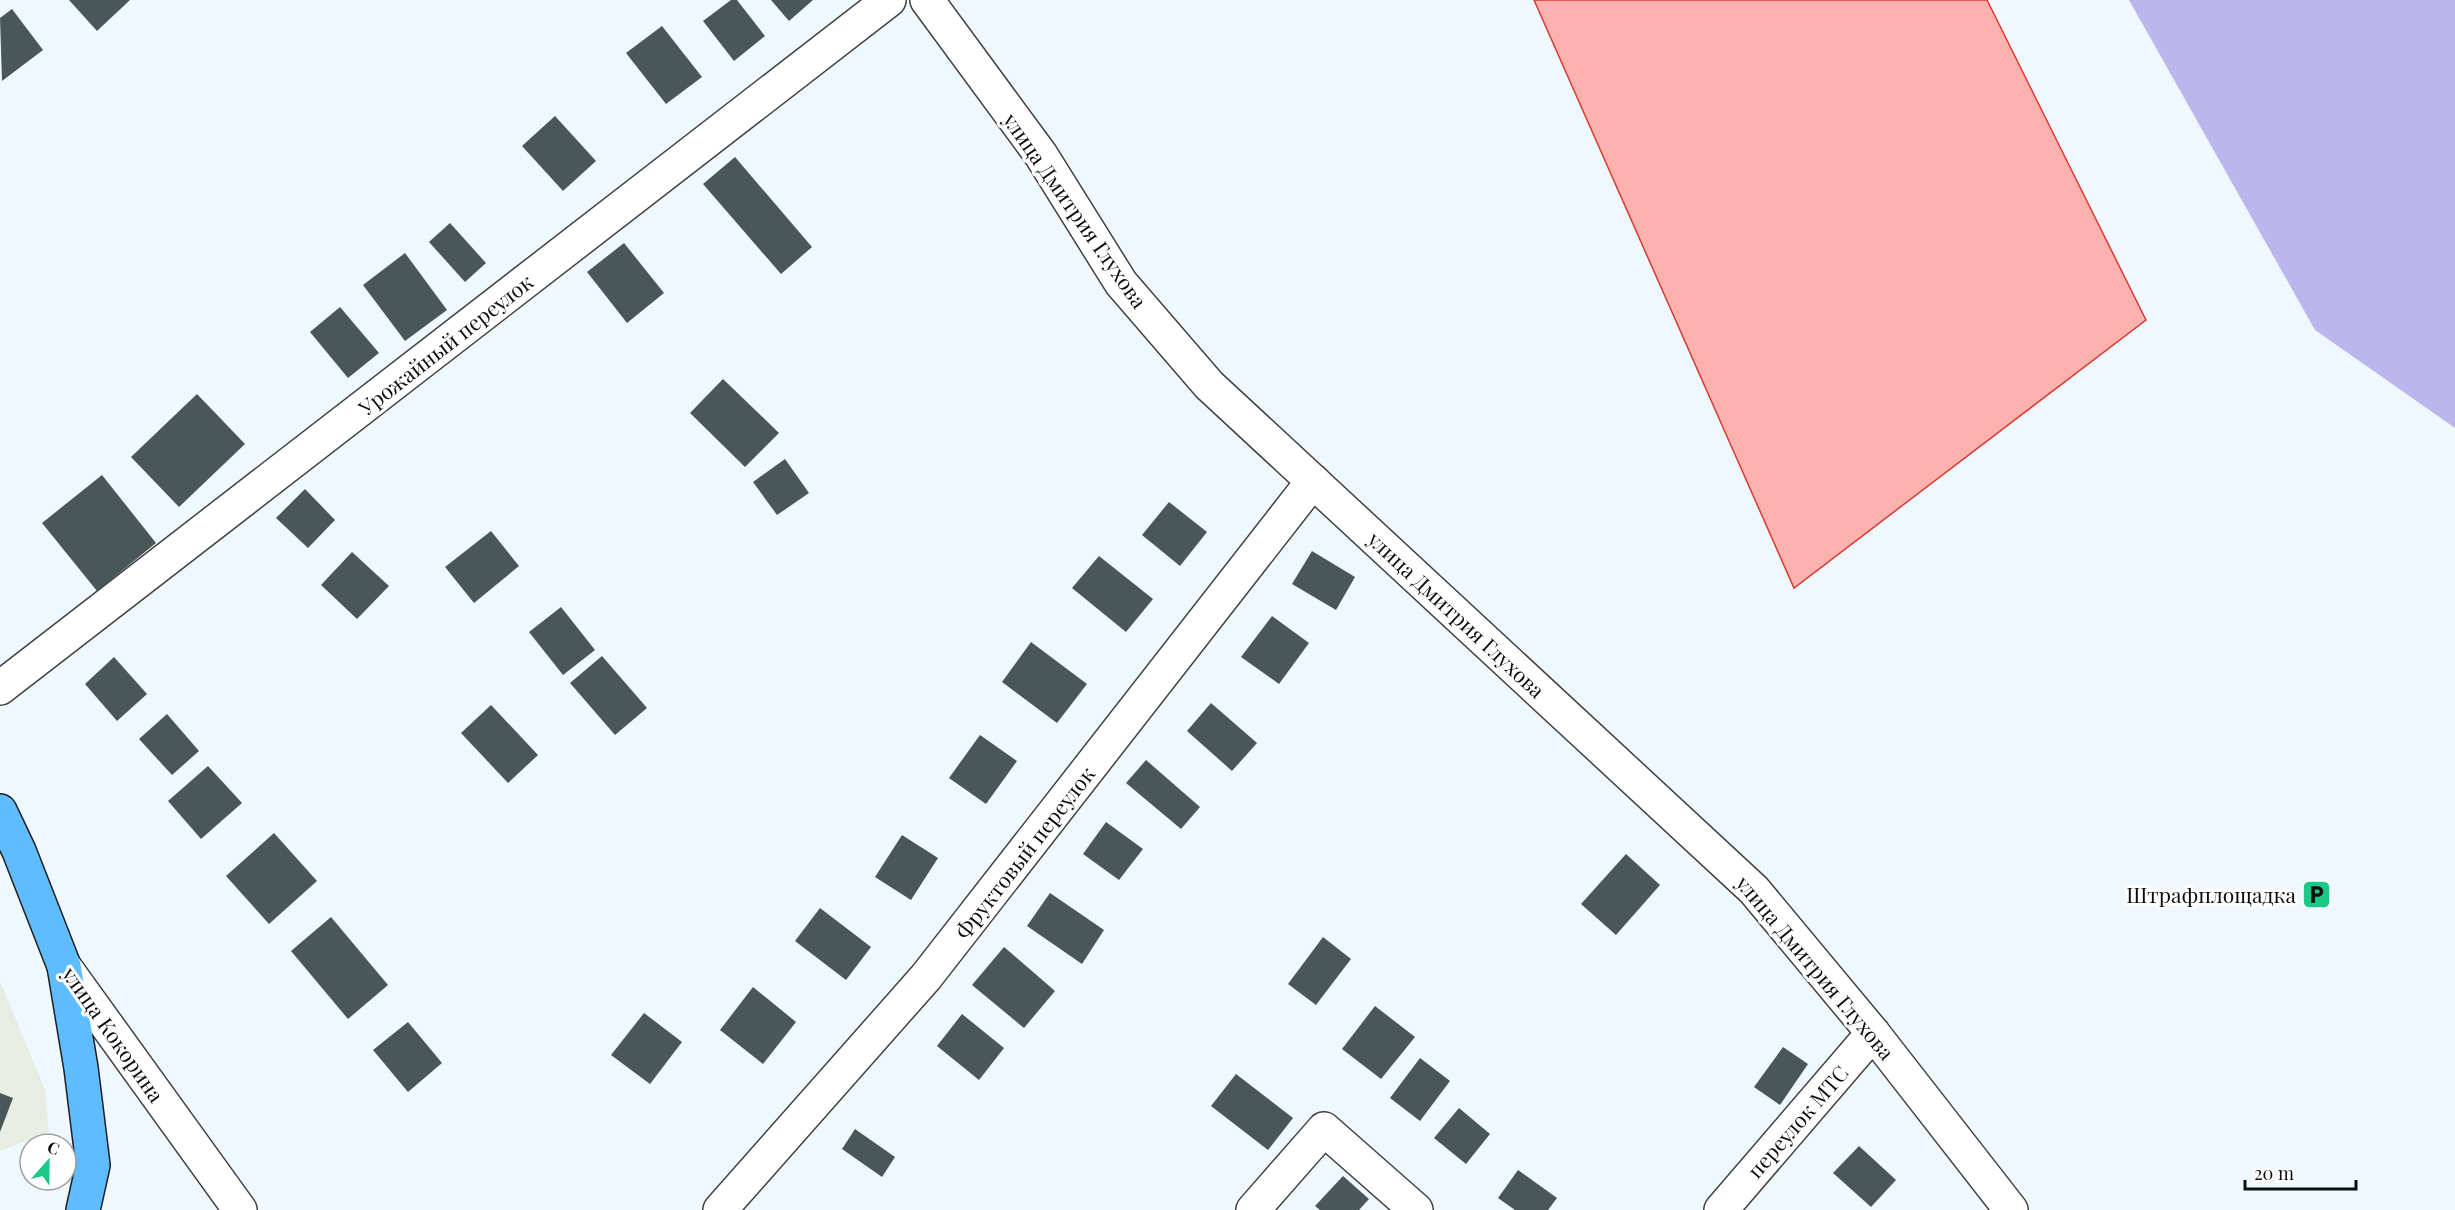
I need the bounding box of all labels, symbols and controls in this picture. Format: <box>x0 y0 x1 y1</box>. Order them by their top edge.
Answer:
street label: улица Дмитрия Глухова <box>997 106 1154 314</box>
street label: Урожайный переулок <box>351 267 538 422</box>
street label: улица Дмитрия Глухова <box>1362 524 1552 704</box>
street label: Фруктовый переулок <box>948 760 1100 944</box>
street label: улица Дмитрия Глухова <box>1730 868 1902 1065</box>
parking icon: Штрафплощадка <box>2301 878 2333 910</box>
place label: Штрафплощадка <box>2126 880 2297 908</box>
street label: улица Кокорина <box>56 960 171 1108</box>
street label: переулок МТС <box>1740 1059 1854 1183</box>
north arrow <box>18 1132 78 1192</box>
text: С <box>45 1136 63 1159</box>
scale bar <box>2245 1153 2356 1191</box>
text: 20 m <box>2254 1161 2294 1185</box>

